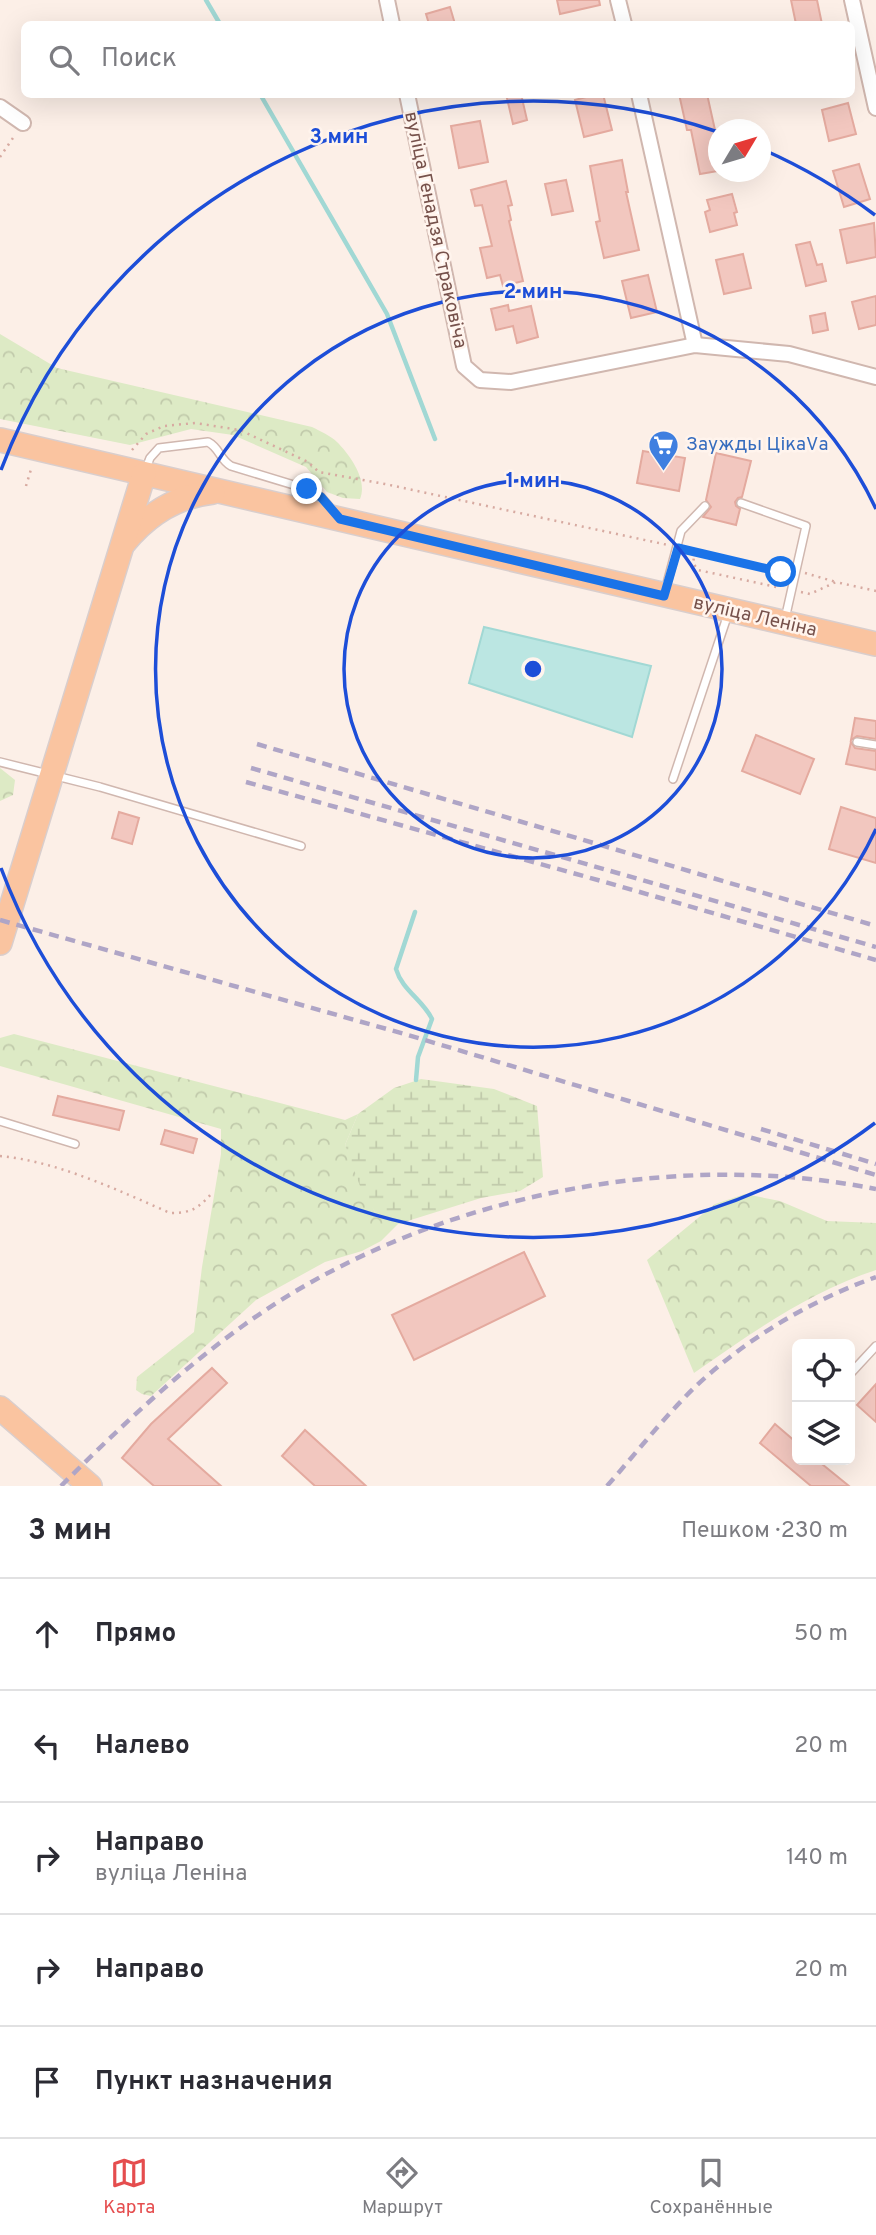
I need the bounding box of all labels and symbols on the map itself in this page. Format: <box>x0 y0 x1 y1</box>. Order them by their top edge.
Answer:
street label: вуліца Генадзя Страковіча <box>398 109 472 351</box>
north arrow <box>708 119 771 182</box>
text: 3 мин <box>310 124 368 151</box>
text: 2 мин <box>503 279 563 306</box>
supermarket icon: Заужды ЦікаVа <box>646 428 680 472</box>
place label: Заужды ЦікаVа <box>686 433 828 457</box>
text: 1 мин <box>506 468 560 495</box>
route end <box>291 473 322 504</box>
route start <box>765 556 796 587</box>
street label: вуліца Леніна <box>691 591 819 643</box>
centre of rings <box>521 657 545 681</box>

